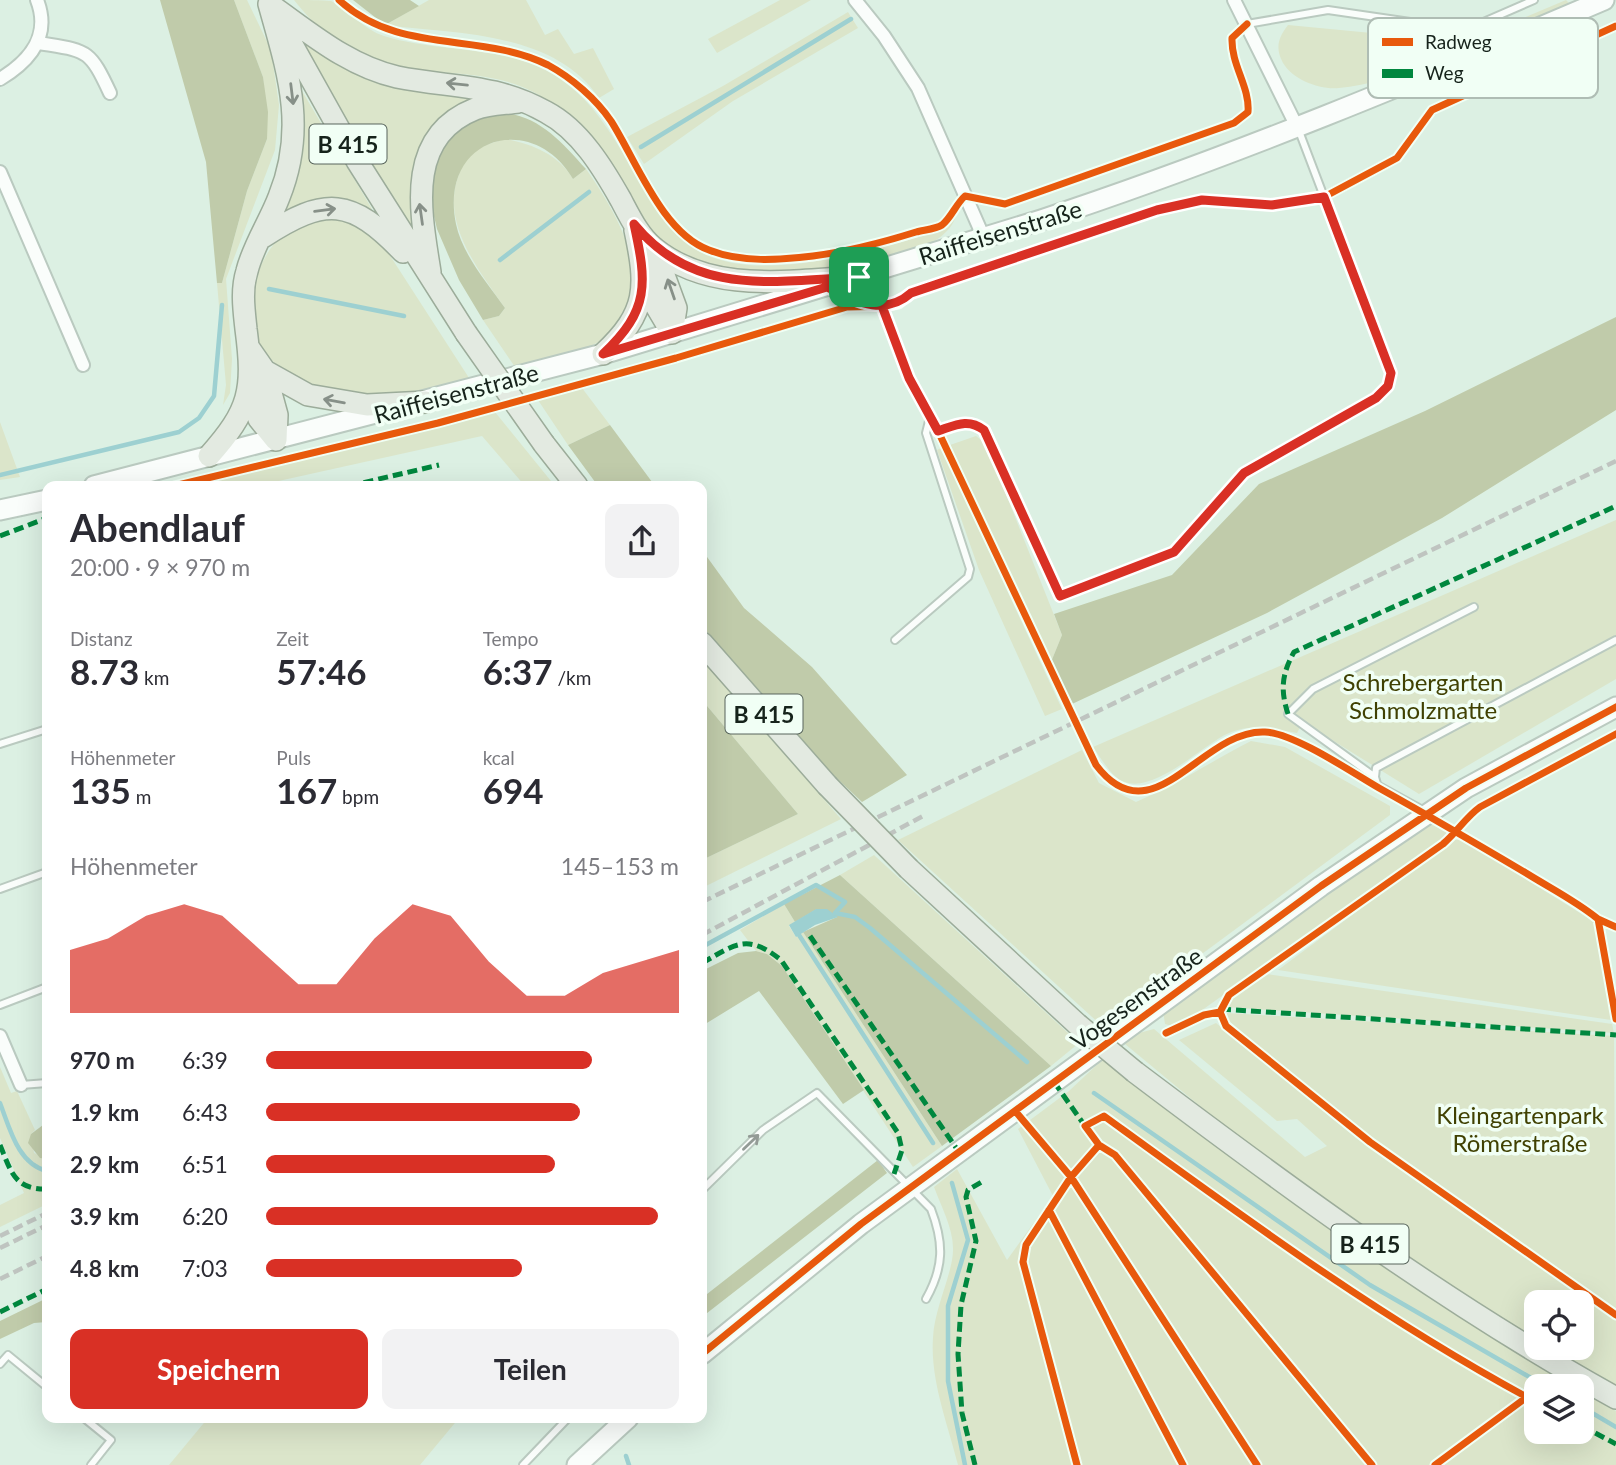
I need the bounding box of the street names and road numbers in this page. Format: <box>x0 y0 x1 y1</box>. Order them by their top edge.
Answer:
road number: B 415 <box>310 125 386 164</box>
street label: Raiffeisenstraße <box>915 193 1085 271</box>
street label: Raiffeisenstraße <box>371 357 541 429</box>
road number: B 415 <box>726 694 802 734</box>
street label: Vogesenstraße <box>1065 941 1207 1055</box>
road number: B 415 <box>1332 1224 1408 1264</box>

